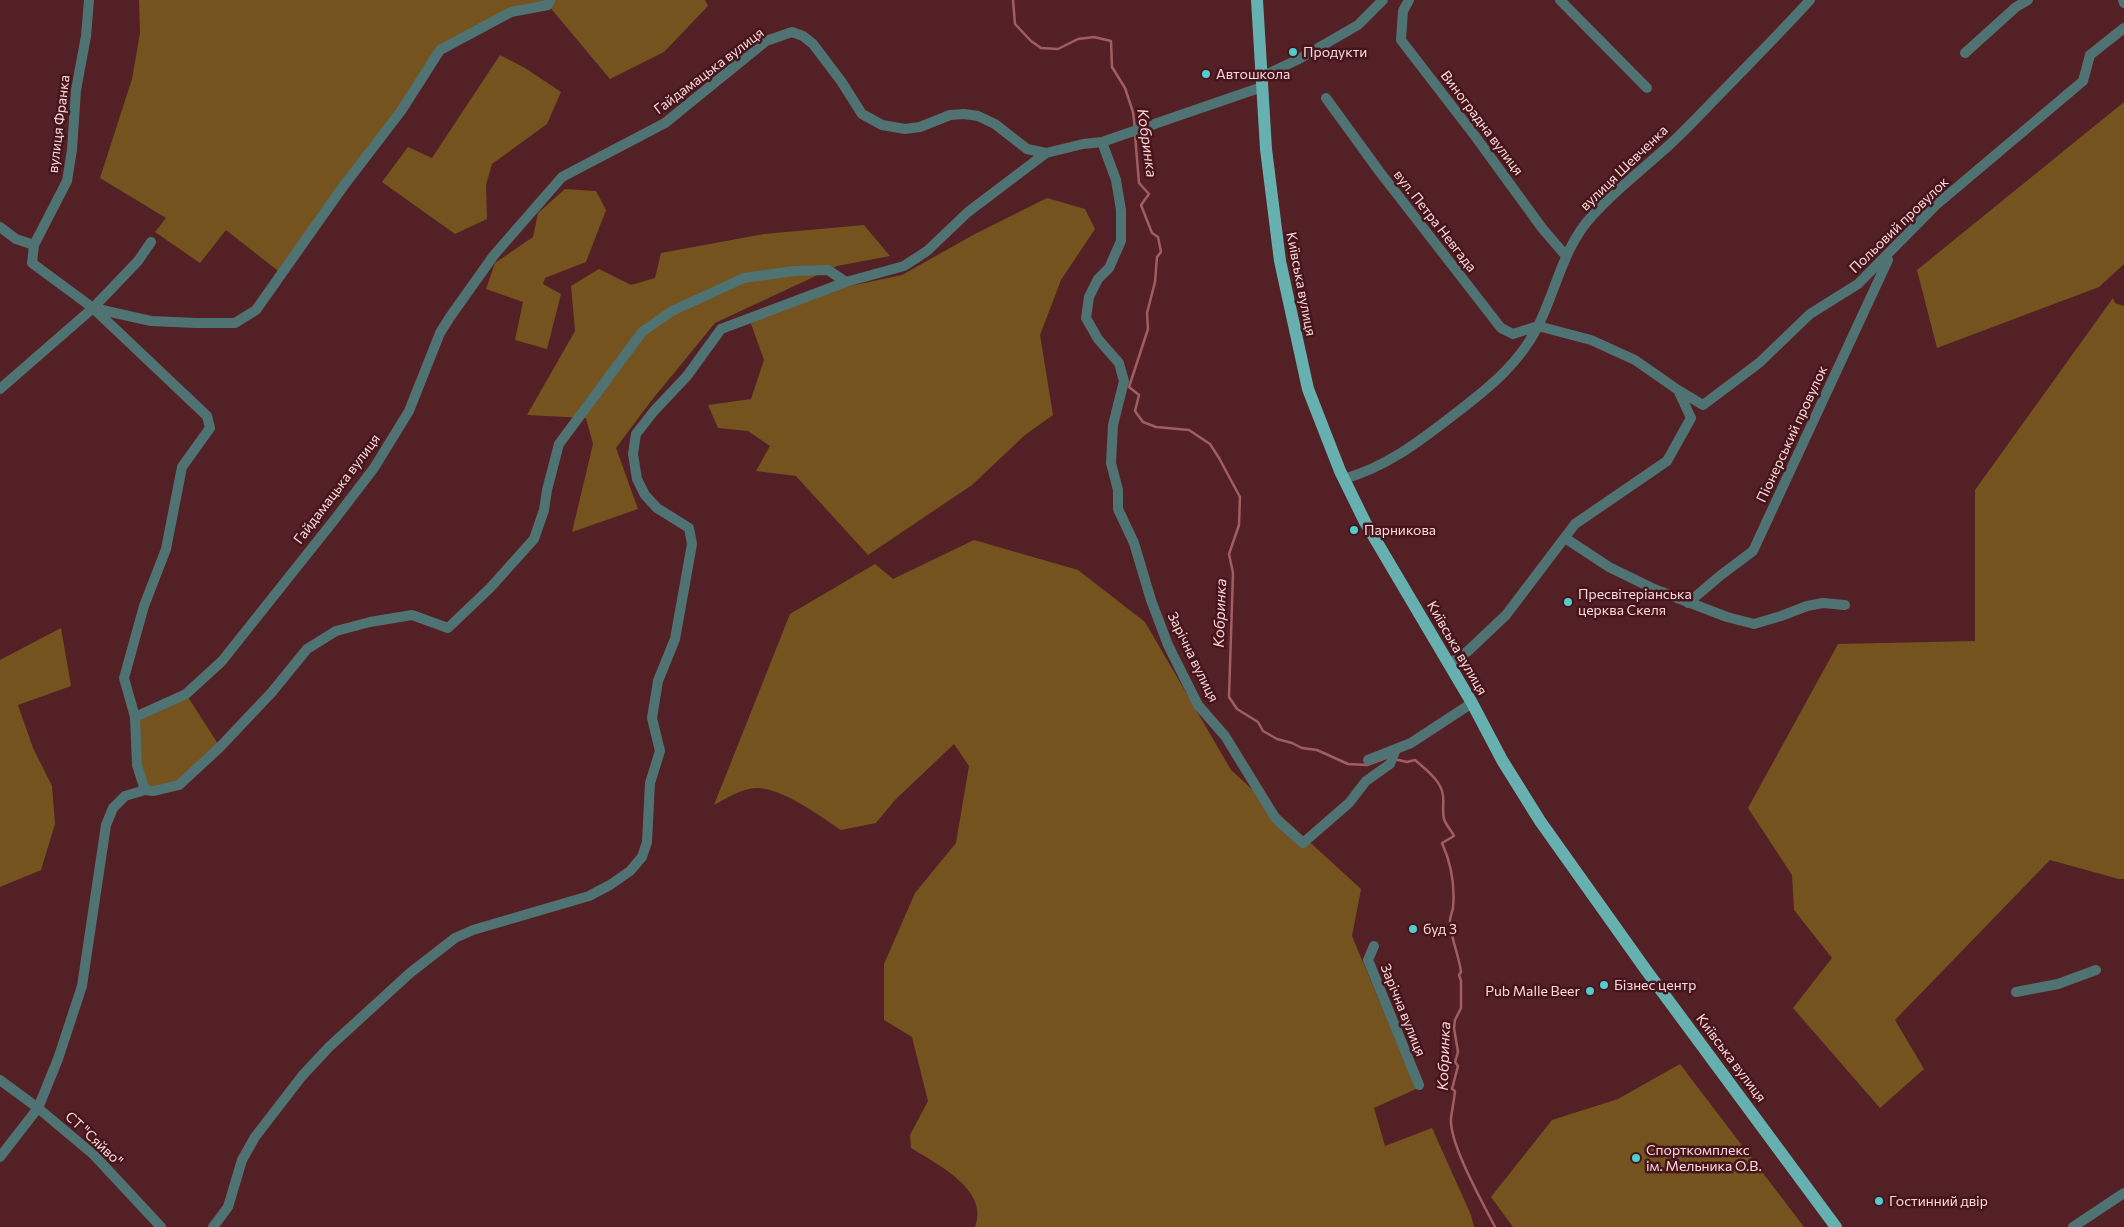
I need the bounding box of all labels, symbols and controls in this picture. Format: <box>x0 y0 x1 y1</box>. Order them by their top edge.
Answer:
street label: Гайдамацька вулиця <box>651 24 767 118</box>
place label: Продукти <box>1303 44 1367 60</box>
marker: Продукти <box>1287 46 1299 58</box>
place label: Автошкола <box>1216 66 1290 82</box>
street label: Виноградна вулиця <box>1437 67 1527 179</box>
marker: Автошкола <box>1200 68 1212 80</box>
street label: вулиця Франка <box>45 74 73 174</box>
water label: Кобринка <box>1133 108 1161 178</box>
street label: вулиця Шевченка <box>1577 122 1671 214</box>
street label: вул. Петра Невгада <box>1390 167 1480 275</box>
street label: Польовий провулок <box>1846 173 1952 277</box>
street label: Київська вулиця <box>1283 230 1319 338</box>
street label: Піонерський провулок <box>1753 363 1831 505</box>
street label: Гайдамацька вулиця <box>290 431 384 547</box>
place label: Парникова <box>1364 522 1436 538</box>
marker: Парникова <box>1348 524 1360 536</box>
water label: Кобринка <box>1210 578 1230 648</box>
place label: Пресвітеріанська церква Скеля <box>1578 586 1692 618</box>
marker: Пресвітеріанська церква Скеля <box>1562 596 1574 608</box>
street label: Київська вулиця <box>1423 598 1491 698</box>
street label: Зарічна вулиця <box>1164 609 1222 705</box>
place label: буд 3 <box>1423 921 1457 937</box>
marker: буд 3 <box>1407 923 1419 935</box>
street label: Зарічна вулиця <box>1377 961 1429 1059</box>
place label: Бізнес центр <box>1614 977 1696 993</box>
marker: Бізнес центр <box>1598 979 1610 991</box>
place label: Pub Malle Beer <box>1485 983 1580 999</box>
marker: Pub Malle Beer <box>1584 985 1596 997</box>
street label: Київська вулиця <box>1692 1011 1770 1105</box>
water label: Кобринка <box>1434 1021 1454 1091</box>
street label: СТ "Сяйво" <box>62 1108 126 1170</box>
place label: Спорткомплекс ім. Мельника О.В. <box>1646 1142 1762 1174</box>
marker: Спорткомплекс ім. Мельника О.В. <box>1630 1152 1642 1164</box>
place label: Гостинний двір <box>1889 1193 1988 1209</box>
marker: Гостинний двір <box>1873 1195 1885 1207</box>

